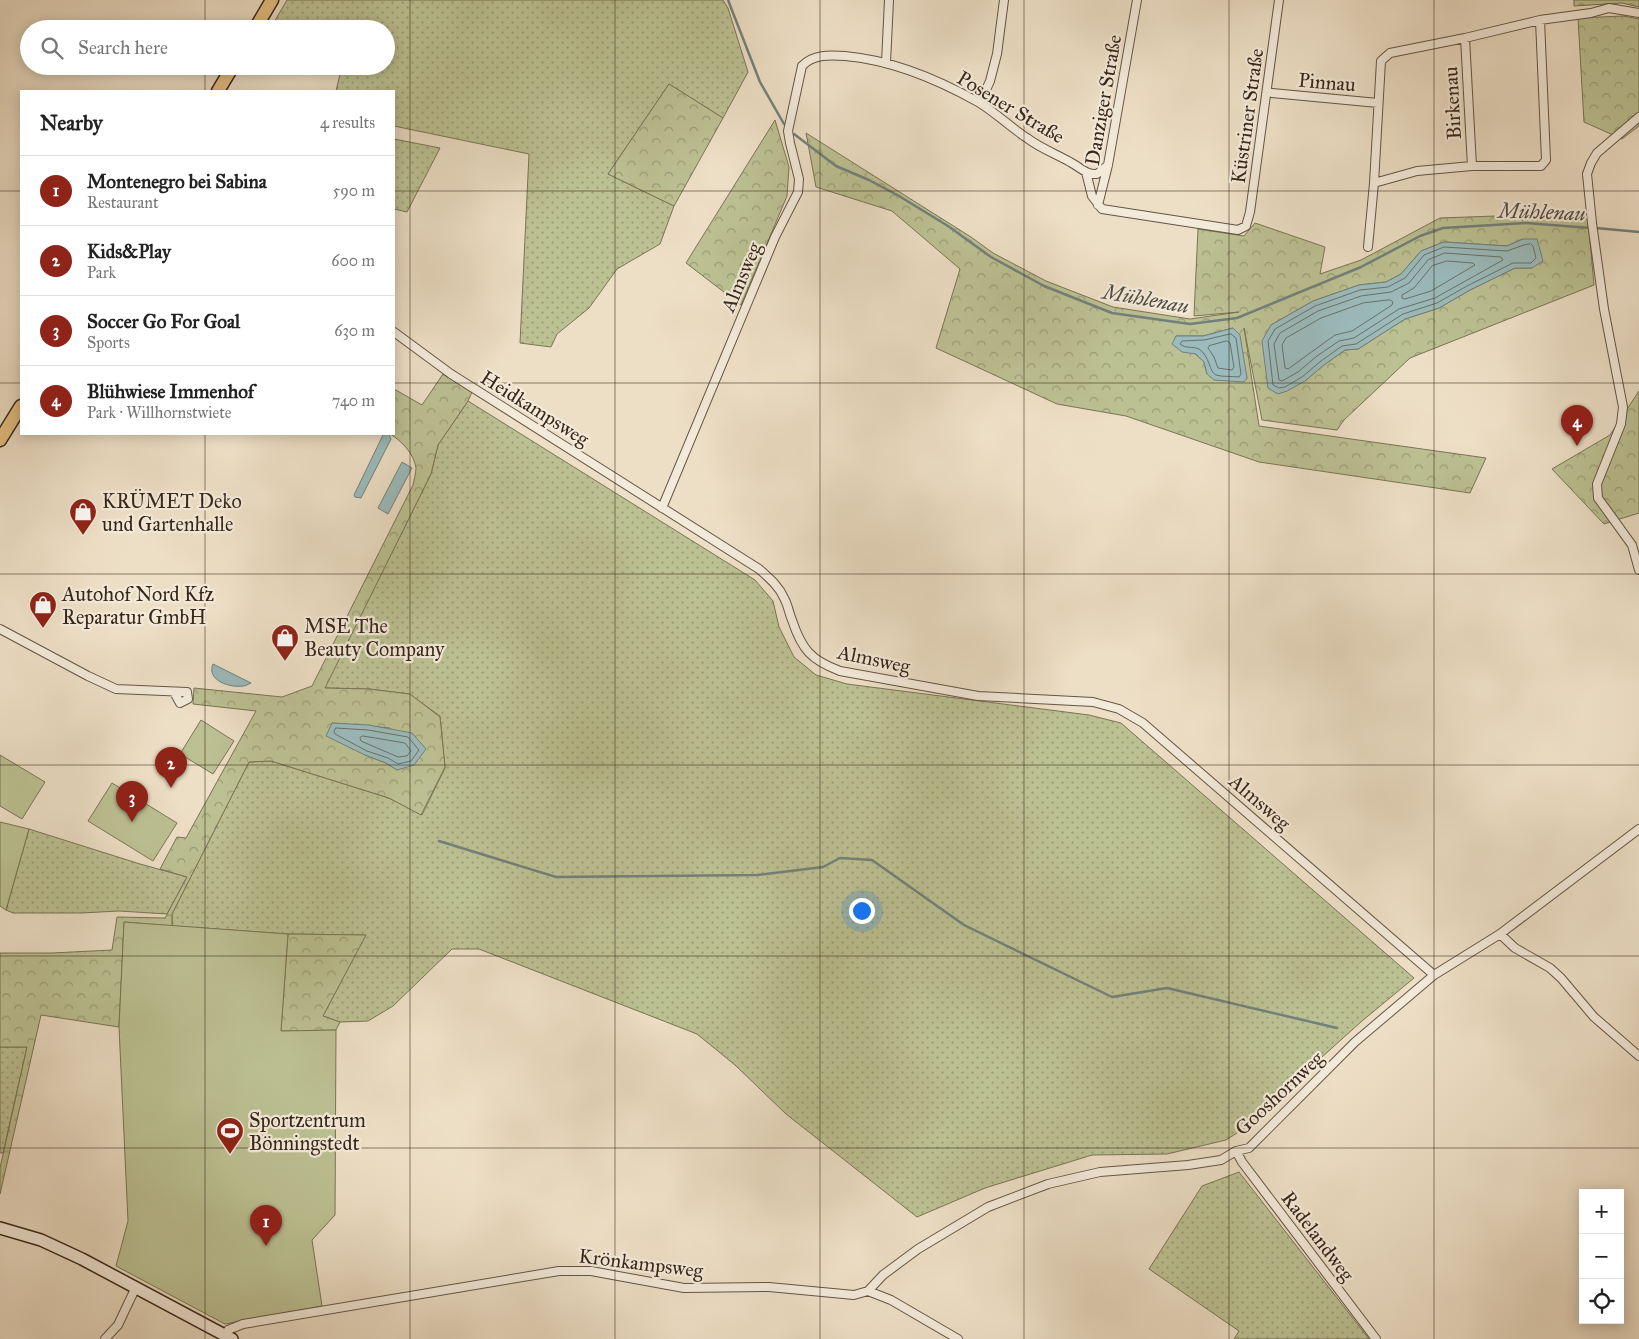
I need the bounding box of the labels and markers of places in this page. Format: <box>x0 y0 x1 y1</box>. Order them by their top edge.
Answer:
pin: 4 <box>1561 405 1593 446</box>
place label: KRÜMET Deko und Gartenhalle <box>102 489 242 536</box>
shop icon: KRÜMET Deko und Gartenhalle <box>68 497 98 536</box>
place label: Autohof Nord Kfz Reparatur GmbH <box>61 582 214 629</box>
shop icon: Autohof Nord Kfz Reparatur GmbH <box>28 590 58 629</box>
place label: MSE The Beauty Company <box>304 614 445 661</box>
shop icon: MSE The Beauty Company <box>270 623 300 662</box>
pin: 2 <box>155 747 187 788</box>
pin: 3 <box>116 781 148 822</box>
place label: Sportzentrum Bönningstedt <box>249 1108 366 1156</box>
sports icon: Sportzentrum Bönningstedt <box>215 1116 245 1155</box>
pin: 1 <box>250 1205 282 1246</box>

